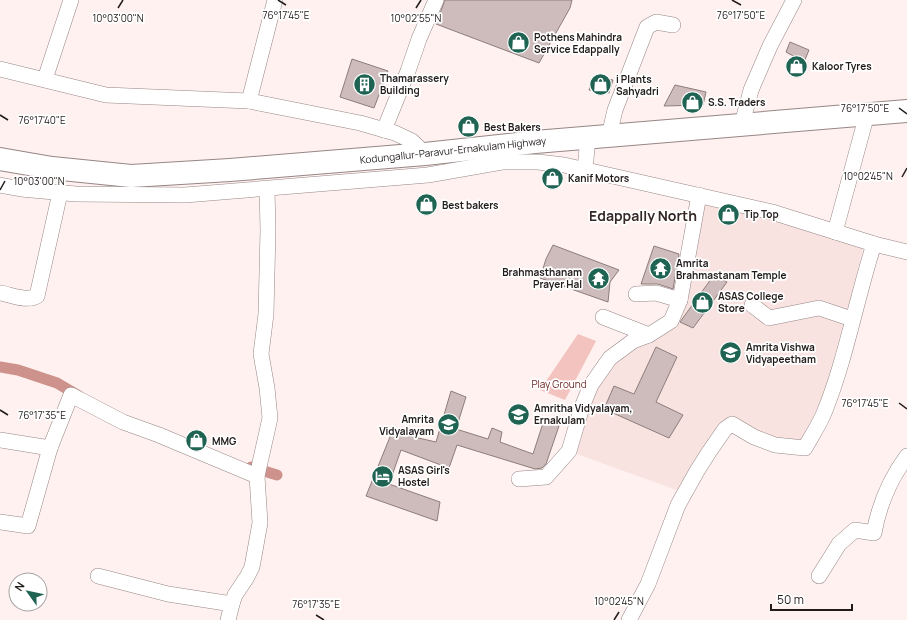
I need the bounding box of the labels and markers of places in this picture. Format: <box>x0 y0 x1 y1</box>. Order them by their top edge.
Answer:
shop icon: Pothens Mahindra Service Edappally <box>505 30 531 56</box>
place label: Pothens Mahindra Service Edappally <box>534 30 622 56</box>
shop icon: Kaloor Tyres <box>783 53 809 79</box>
place label: Kaloor Tyres <box>812 59 872 73</box>
building icon: Thamarassery Building <box>351 71 377 97</box>
place label: Thamarassery Building <box>380 71 449 97</box>
shop icon: i Plants Sahyadri <box>588 72 614 98</box>
place label: i Plants Sahyadri <box>616 72 659 98</box>
shop icon: S.S. Traders <box>679 89 705 115</box>
place label: S.S. Traders <box>708 95 766 109</box>
shop icon: Best Bakers <box>455 114 481 140</box>
place label: Best Bakers <box>484 120 541 134</box>
shop icon: Kanif Motors <box>540 165 566 191</box>
place label: Kanif Motors <box>568 171 630 185</box>
shop icon: Best bakers <box>414 192 440 218</box>
place label: Best bakers <box>442 198 499 212</box>
shop icon: Tip Top <box>715 201 741 227</box>
place label: Tip Top <box>744 207 779 221</box>
temple icon: Amrita Brahmastanam Temple <box>648 256 674 282</box>
place label: Amrita Brahmastanam Temple <box>676 256 787 282</box>
place label: Brahmasthanam Prayer Hal <box>502 265 582 291</box>
temple icon: Brahmasthanam Prayer Hal <box>585 265 611 291</box>
shop icon: ASAS College Store <box>690 289 716 315</box>
place label: ASAS College Store <box>718 289 784 315</box>
school or university icon: Amrita Vishwa Vidyapeetham <box>717 340 743 366</box>
place label: Amrita Vishwa Vidyapeetham <box>746 340 816 366</box>
school or university icon: Amritha Vidyalayam, Ernakulam <box>505 401 531 427</box>
place label: Amritha Vidyalayam, Ernakulam <box>534 401 633 427</box>
place label: Amrita Vidyalayam <box>379 412 434 438</box>
school or university icon: Amrita Vidyalayam <box>436 412 462 438</box>
shop icon: MMG <box>183 428 209 454</box>
place label: MMG <box>212 434 237 448</box>
hotel icon: ASAS Girl's Hostel <box>370 463 396 489</box>
place label: ASAS Girl's Hostel <box>398 463 450 489</box>

